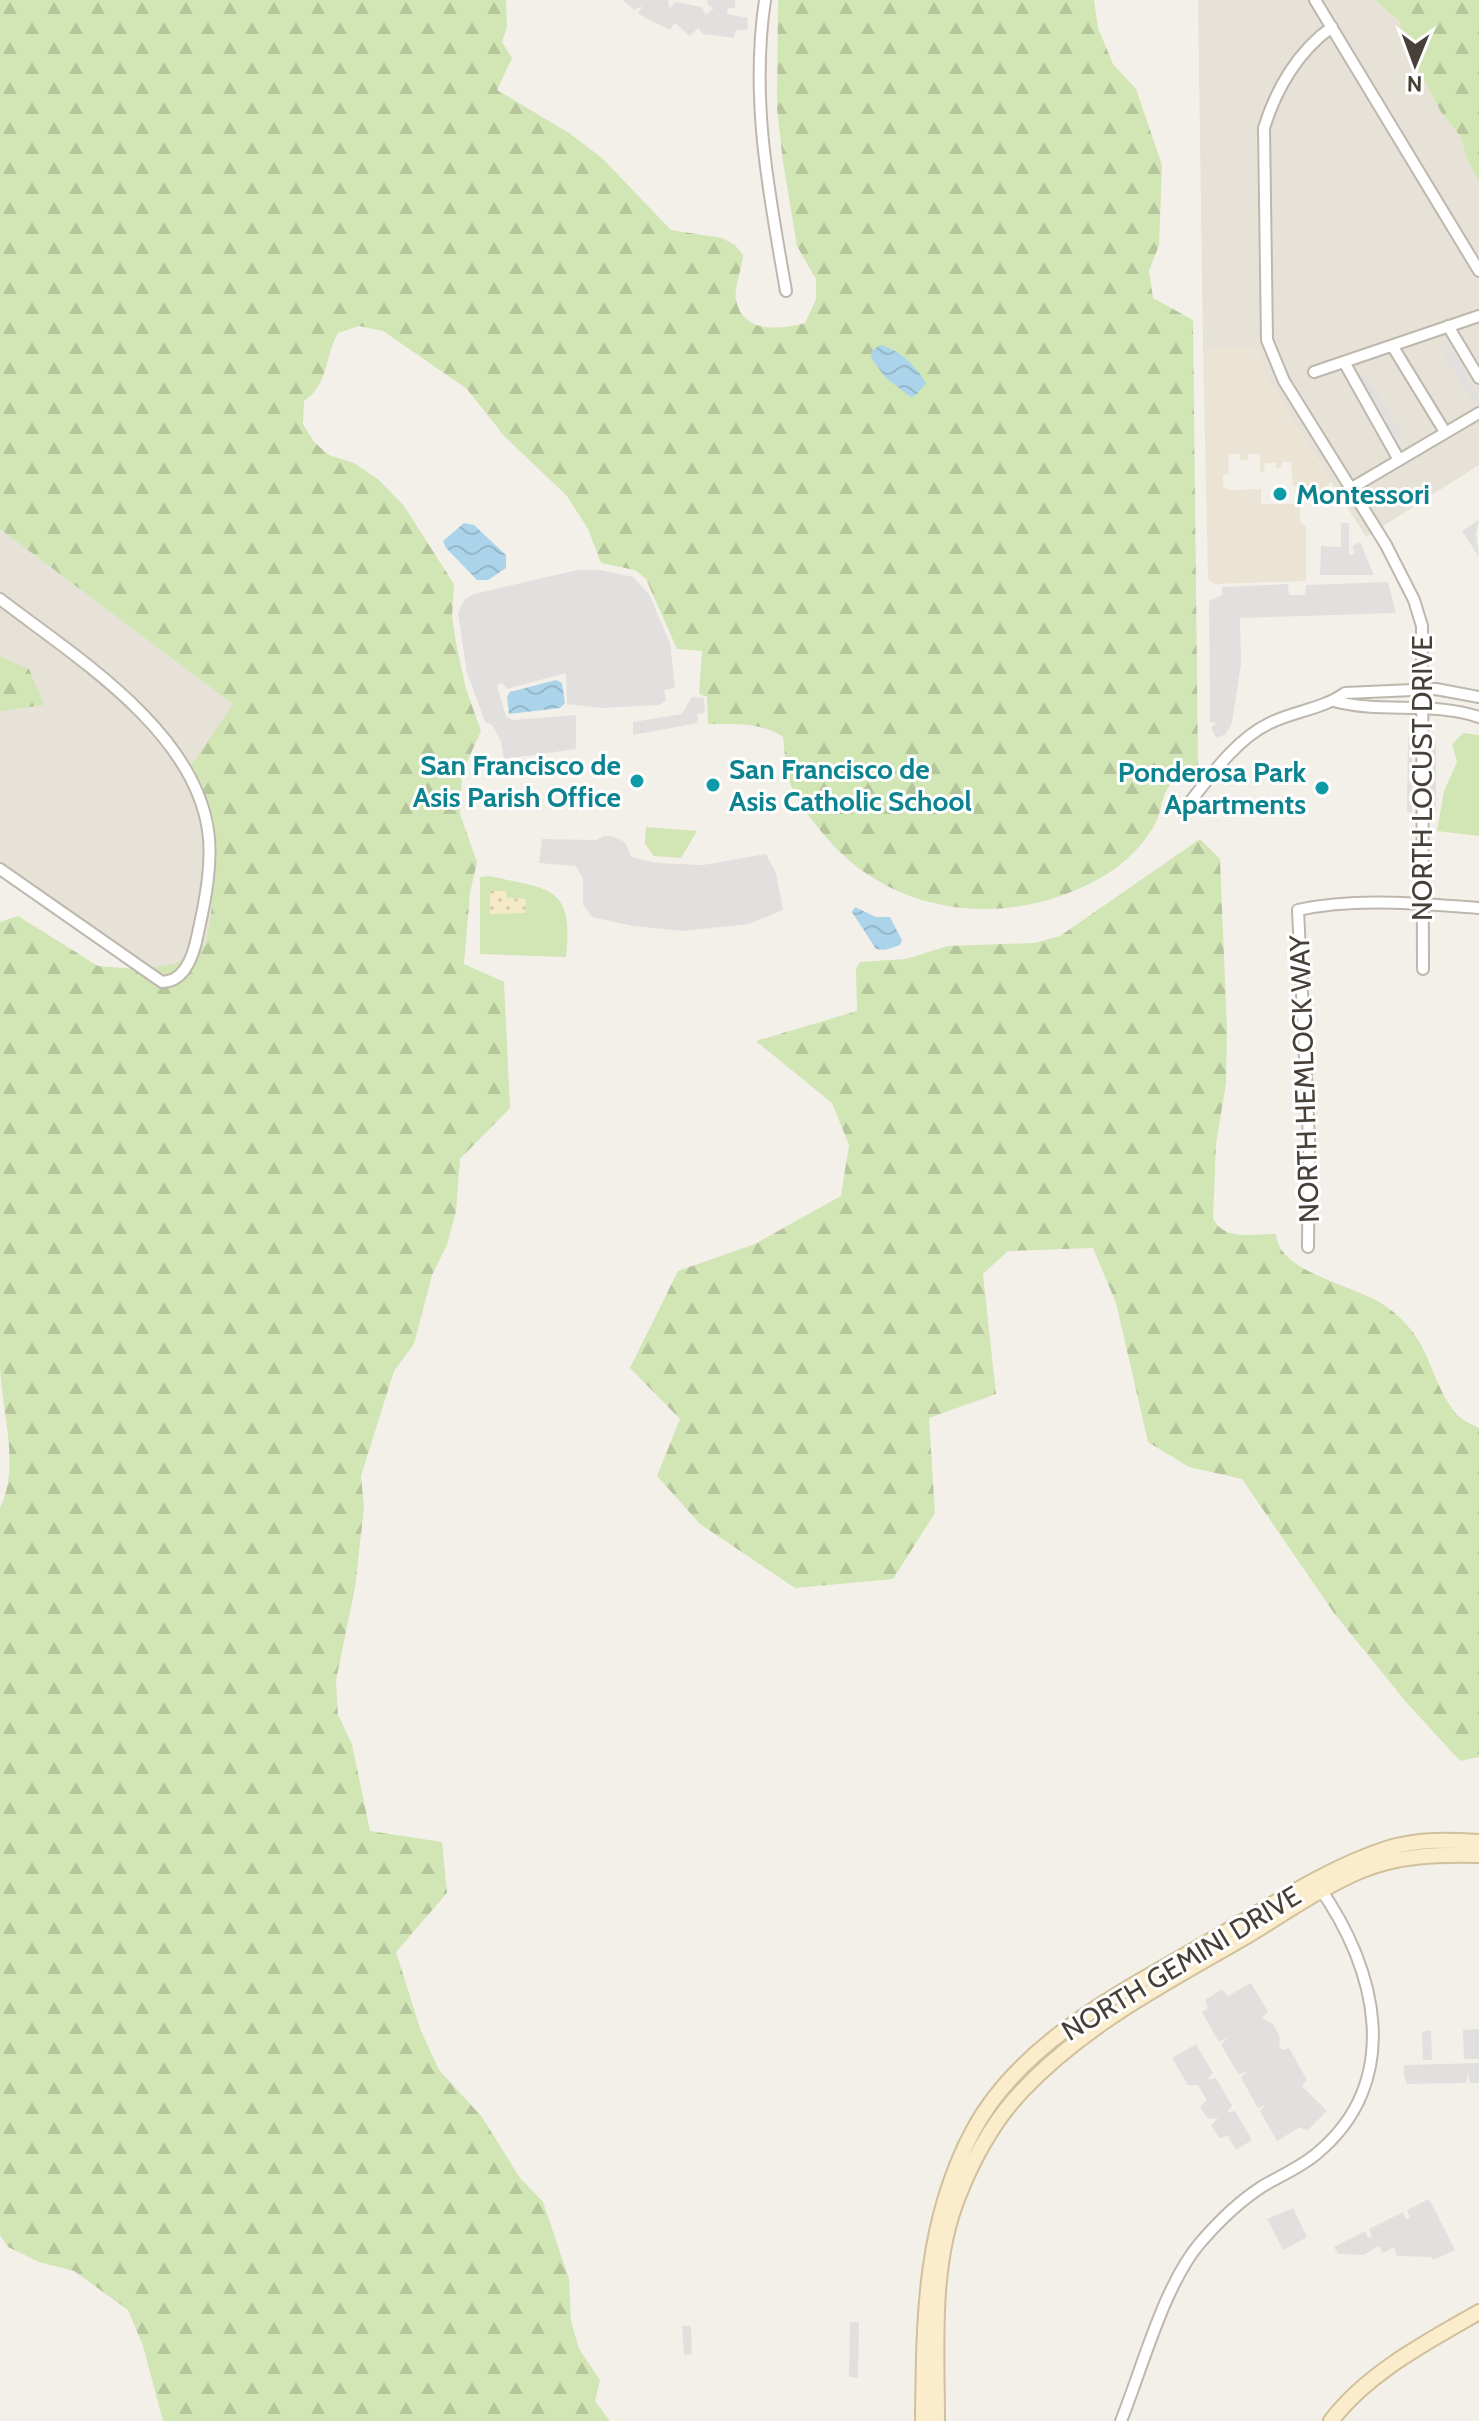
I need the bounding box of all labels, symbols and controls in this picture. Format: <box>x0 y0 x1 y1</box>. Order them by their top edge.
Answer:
north arrow <box>1375 24 1455 104</box>
text: N <box>1407 70 1423 97</box>
place label: Montessori <box>1296 477 1430 511</box>
marker: Montessori <box>1271 485 1289 503</box>
street label: NORTH LOCUST DRIVE <box>1405 635 1439 921</box>
place label: San Francisco de Asis Parish Office <box>413 748 621 814</box>
place label: San Francisco de Asis Catholic School <box>729 752 972 818</box>
place label: Ponderosa Park Apartments <box>1118 755 1306 821</box>
marker: San Francisco de Asis Parish Office <box>628 772 646 790</box>
marker: San Francisco de Asis Catholic School <box>704 776 722 794</box>
marker: Ponderosa Park Apartments <box>1313 779 1331 797</box>
street label: NORTH HEMLOCK WAY <box>1282 933 1326 1223</box>
street label: NORTH GEMINI DRIVE <box>1055 1878 1307 2048</box>

